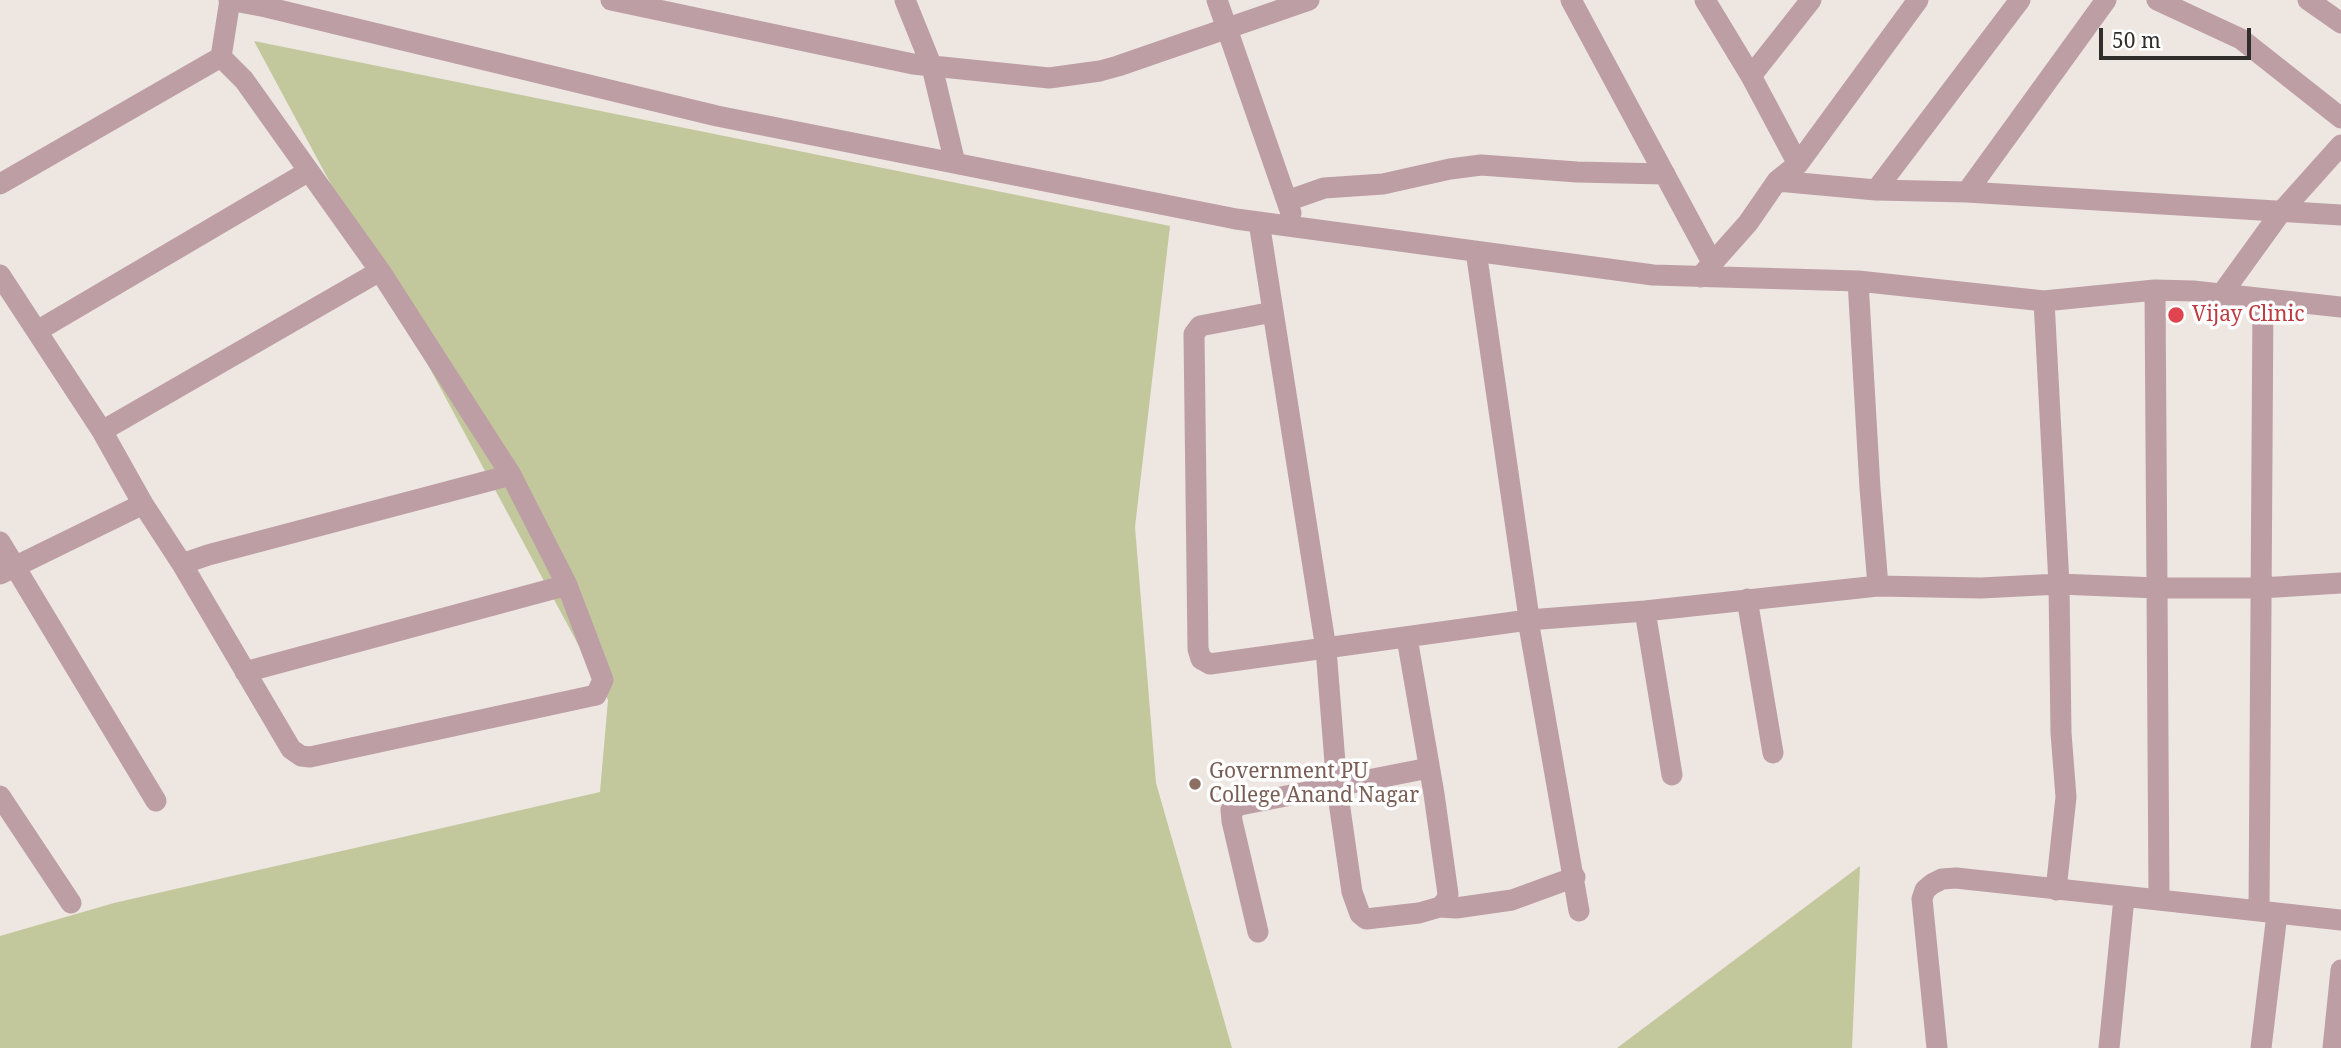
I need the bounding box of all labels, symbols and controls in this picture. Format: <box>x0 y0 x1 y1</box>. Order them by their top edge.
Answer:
scale bar <box>2103 14 2255 58</box>
text: 50 m <box>2112 26 2161 54</box>
place label: Vijay Clinic <box>2192 302 2305 328</box>
marker: Vijay Clinic <box>2166 305 2186 325</box>
place label: Government PU College Anand Nagar <box>1209 759 1419 809</box>
marker: Government PU College Anand Nagar <box>1187 776 1203 792</box>

